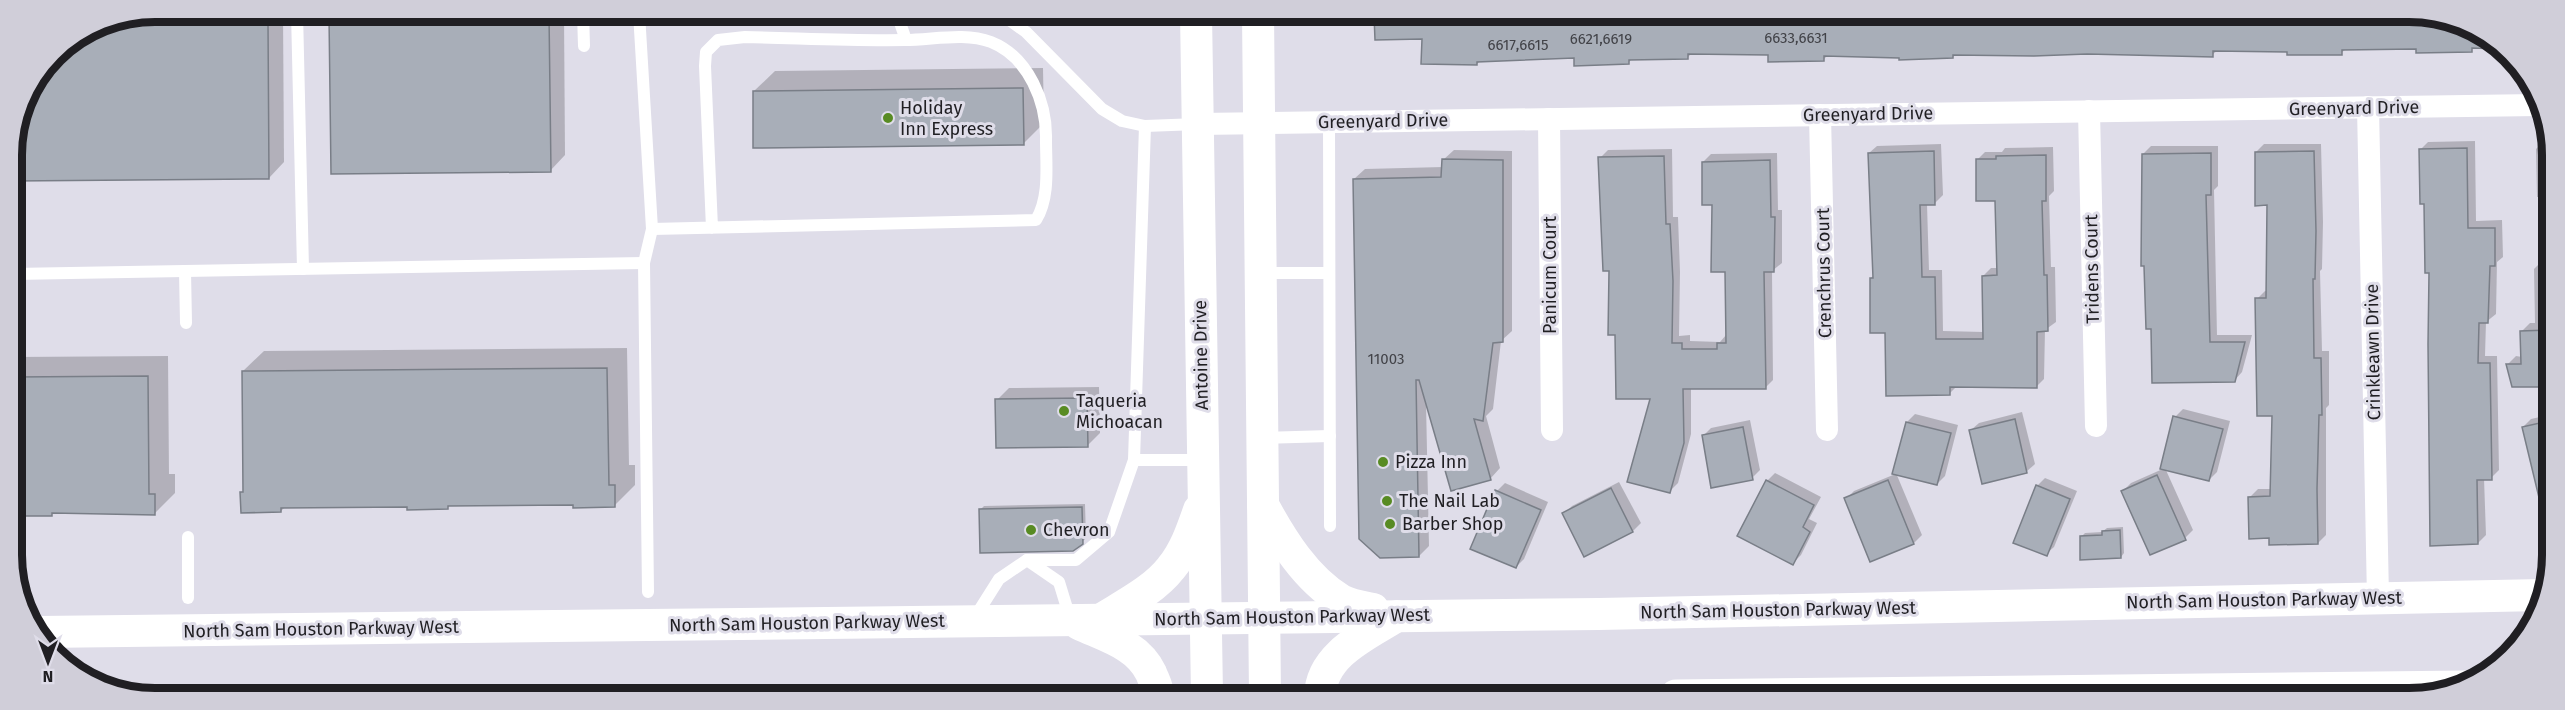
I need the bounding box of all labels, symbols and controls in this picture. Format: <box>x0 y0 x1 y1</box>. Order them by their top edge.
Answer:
house number: 6633,6631 <box>1764 29 1828 47</box>
house number: 6621,6619 <box>1570 30 1632 48</box>
house number: 6617,6615 <box>1487 36 1549 54</box>
street label: Greenyard Drive <box>2289 96 2419 120</box>
place label: Holiday Inn Express <box>900 97 993 140</box>
street label: Greenyard Drive <box>1803 102 1933 126</box>
street label: Greenyard Drive <box>1318 109 1448 133</box>
marker: Holiday Inn Express <box>881 111 895 125</box>
street label: Crenchrus Court <box>1812 207 1836 338</box>
street label: Tridens Court <box>2080 214 2104 324</box>
street label: Panicum Court <box>1539 215 1561 334</box>
street label: Crinkleawn Drive <box>2361 284 2385 420</box>
street label: Antoine Drive <box>1189 300 1213 410</box>
house number: 11003 <box>1368 350 1404 368</box>
place label: Taqueria Michoacan <box>1076 390 1163 433</box>
marker: Taqueria Michoacan <box>1057 404 1071 418</box>
place label: Pizza Inn <box>1395 451 1467 473</box>
marker: Pizza Inn <box>1376 455 1390 469</box>
place label: The Nail Lab <box>1399 490 1500 512</box>
marker: The Nail Lab <box>1380 494 1394 508</box>
place label: Barber Shop <box>1402 513 1503 535</box>
marker: Barber Shop <box>1383 517 1397 531</box>
place label: Chevron <box>1043 519 1110 541</box>
marker: Chevron <box>1024 523 1038 537</box>
street label: North Sam Houston Parkway West <box>2126 587 2403 613</box>
street label: North Sam Houston Parkway West <box>1640 597 1917 623</box>
street label: North Sam Houston Parkway West <box>1154 604 1431 630</box>
street label: North Sam Houston Parkway West <box>669 610 946 636</box>
street label: North Sam Houston Parkway West <box>183 616 460 642</box>
north arrow <box>18 632 78 692</box>
text: N <box>43 667 53 686</box>

